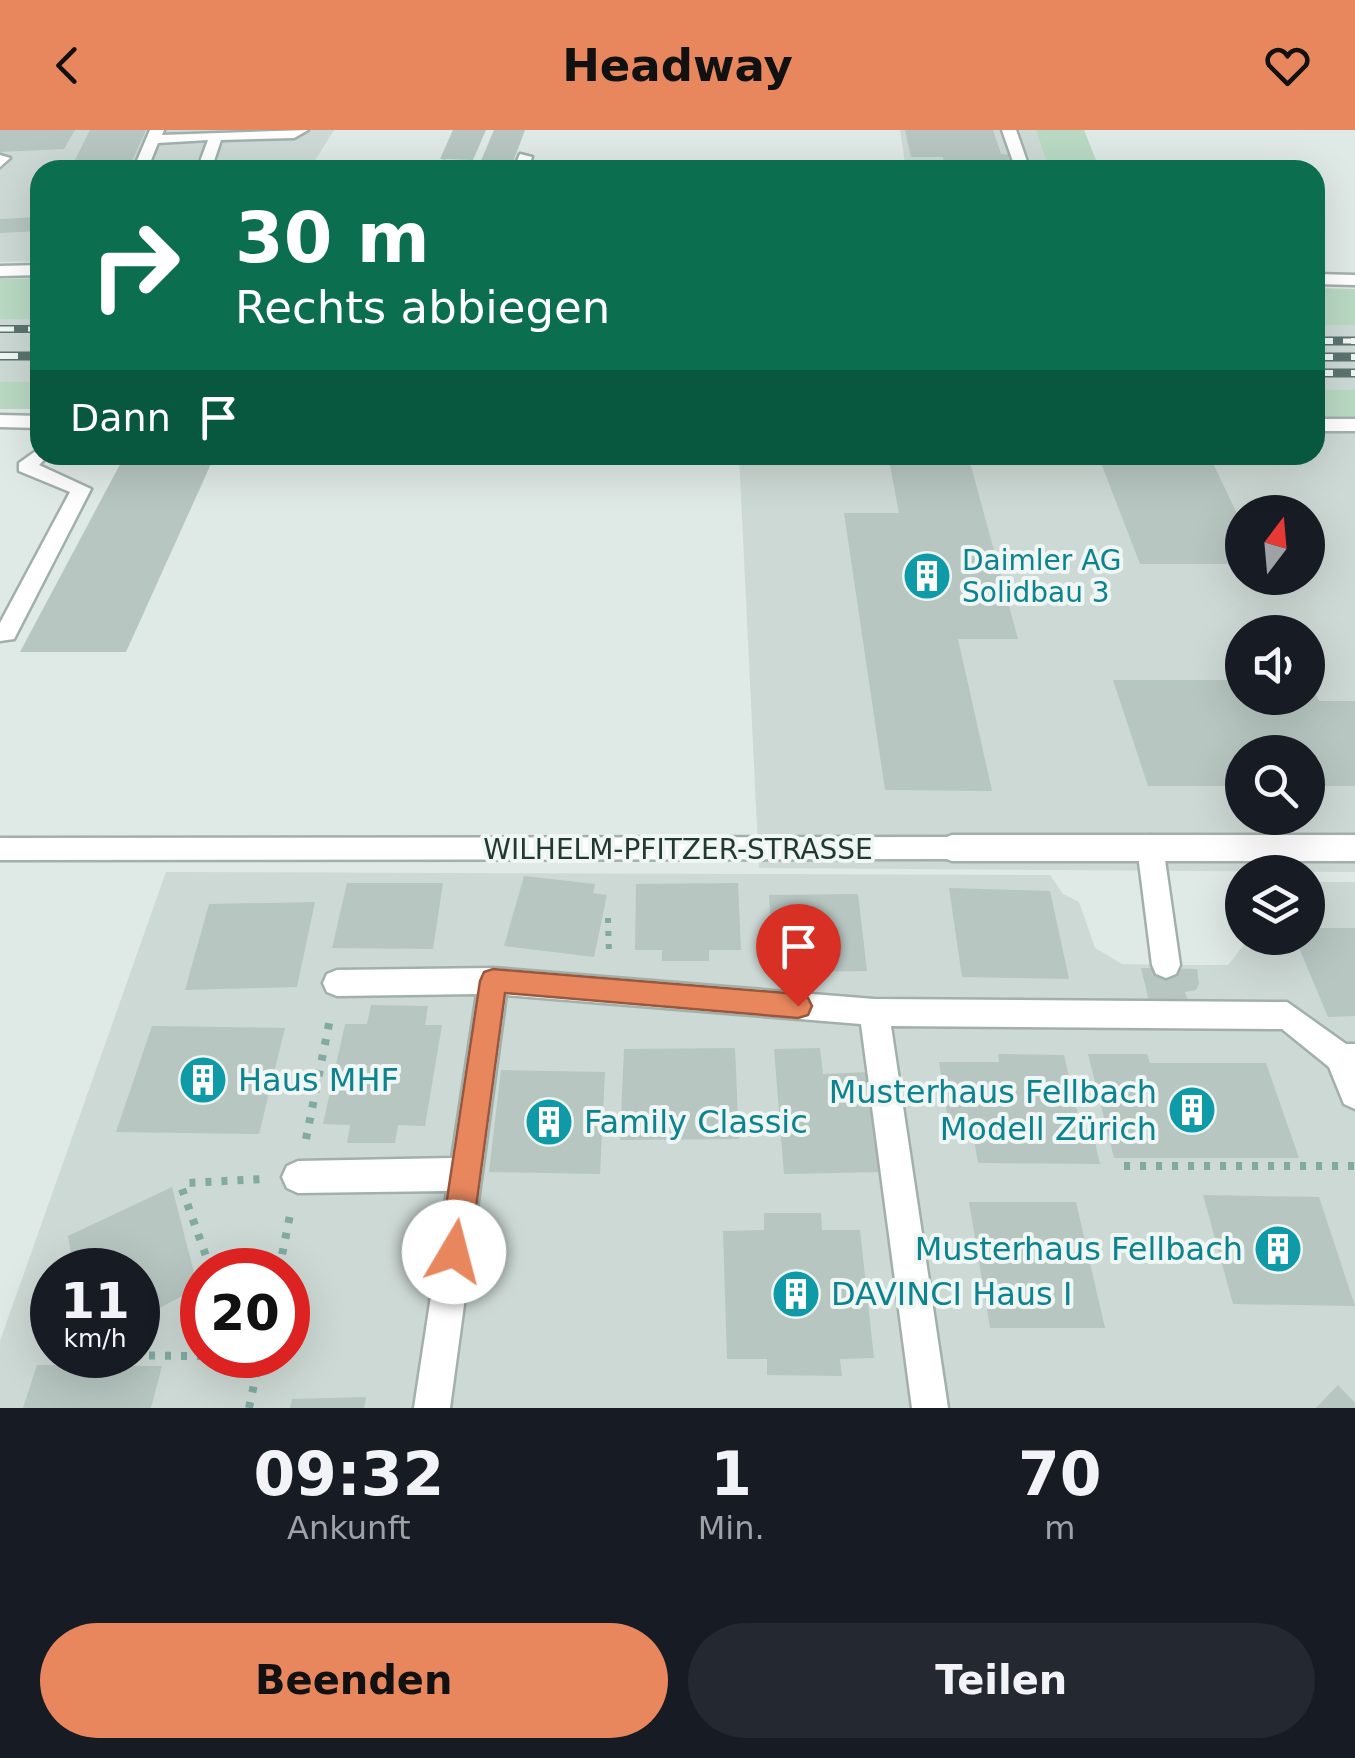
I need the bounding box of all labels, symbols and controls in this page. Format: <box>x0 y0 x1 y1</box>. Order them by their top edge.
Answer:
icon: back <box>40 38 95 93</box>
icon: heart <box>1260 38 1315 93</box>
text: Headway <box>562 39 793 92</box>
text: 30 m <box>235 197 430 279</box>
icon: right <box>70 200 200 330</box>
text: Rechts abbiegen <box>235 281 610 334</box>
icon: arrive <box>191 390 246 445</box>
text: Dann <box>70 396 171 440</box>
north arrow <box>1225 495 1325 595</box>
map controls <box>1225 495 1325 955</box>
place label: Daimler AG Solidbau 3 <box>962 544 1122 609</box>
building icon: Daimler AG Solidbau 3 <box>901 550 953 602</box>
button: sound <box>1225 615 1325 715</box>
button: search <box>1225 735 1325 835</box>
street label: WILHELM-PFITZER-STRASSE <box>483 833 873 866</box>
button: layers <box>1225 855 1325 955</box>
pin <box>756 904 841 1007</box>
icon: arrive <box>771 919 826 974</box>
building icon: Haus MHF <box>177 1054 229 1106</box>
place label: Haus MHF <box>238 1061 399 1099</box>
place label: Musterhaus Fellbach Modell Zürich <box>829 1073 1157 1148</box>
building icon: Musterhaus Fellbach Modell Zürich <box>1166 1084 1218 1136</box>
building icon: Family Classic <box>523 1096 575 1148</box>
place label: Family Classic <box>584 1103 808 1141</box>
position arrow <box>402 1200 506 1304</box>
building icon: Musterhaus Fellbach <box>1252 1223 1304 1275</box>
place label: Musterhaus Fellbach <box>915 1230 1243 1268</box>
speed limit sign: 20 <box>180 1248 310 1378</box>
building icon: DAVINCI Haus I <box>770 1268 822 1320</box>
text: 11 <box>60 1272 130 1330</box>
place label: DAVINCI Haus I <box>831 1275 1072 1313</box>
text: km/h <box>63 1324 127 1353</box>
text: 09:32 <box>253 1439 444 1509</box>
text: 1 <box>710 1439 752 1509</box>
text: 70 <box>1018 1439 1102 1509</box>
text: Ankunft <box>287 1509 411 1547</box>
text: Min. <box>698 1509 765 1547</box>
text: m <box>1044 1509 1075 1547</box>
button: Beenden <box>40 1623 668 1738</box>
button: Teilen <box>688 1623 1315 1738</box>

